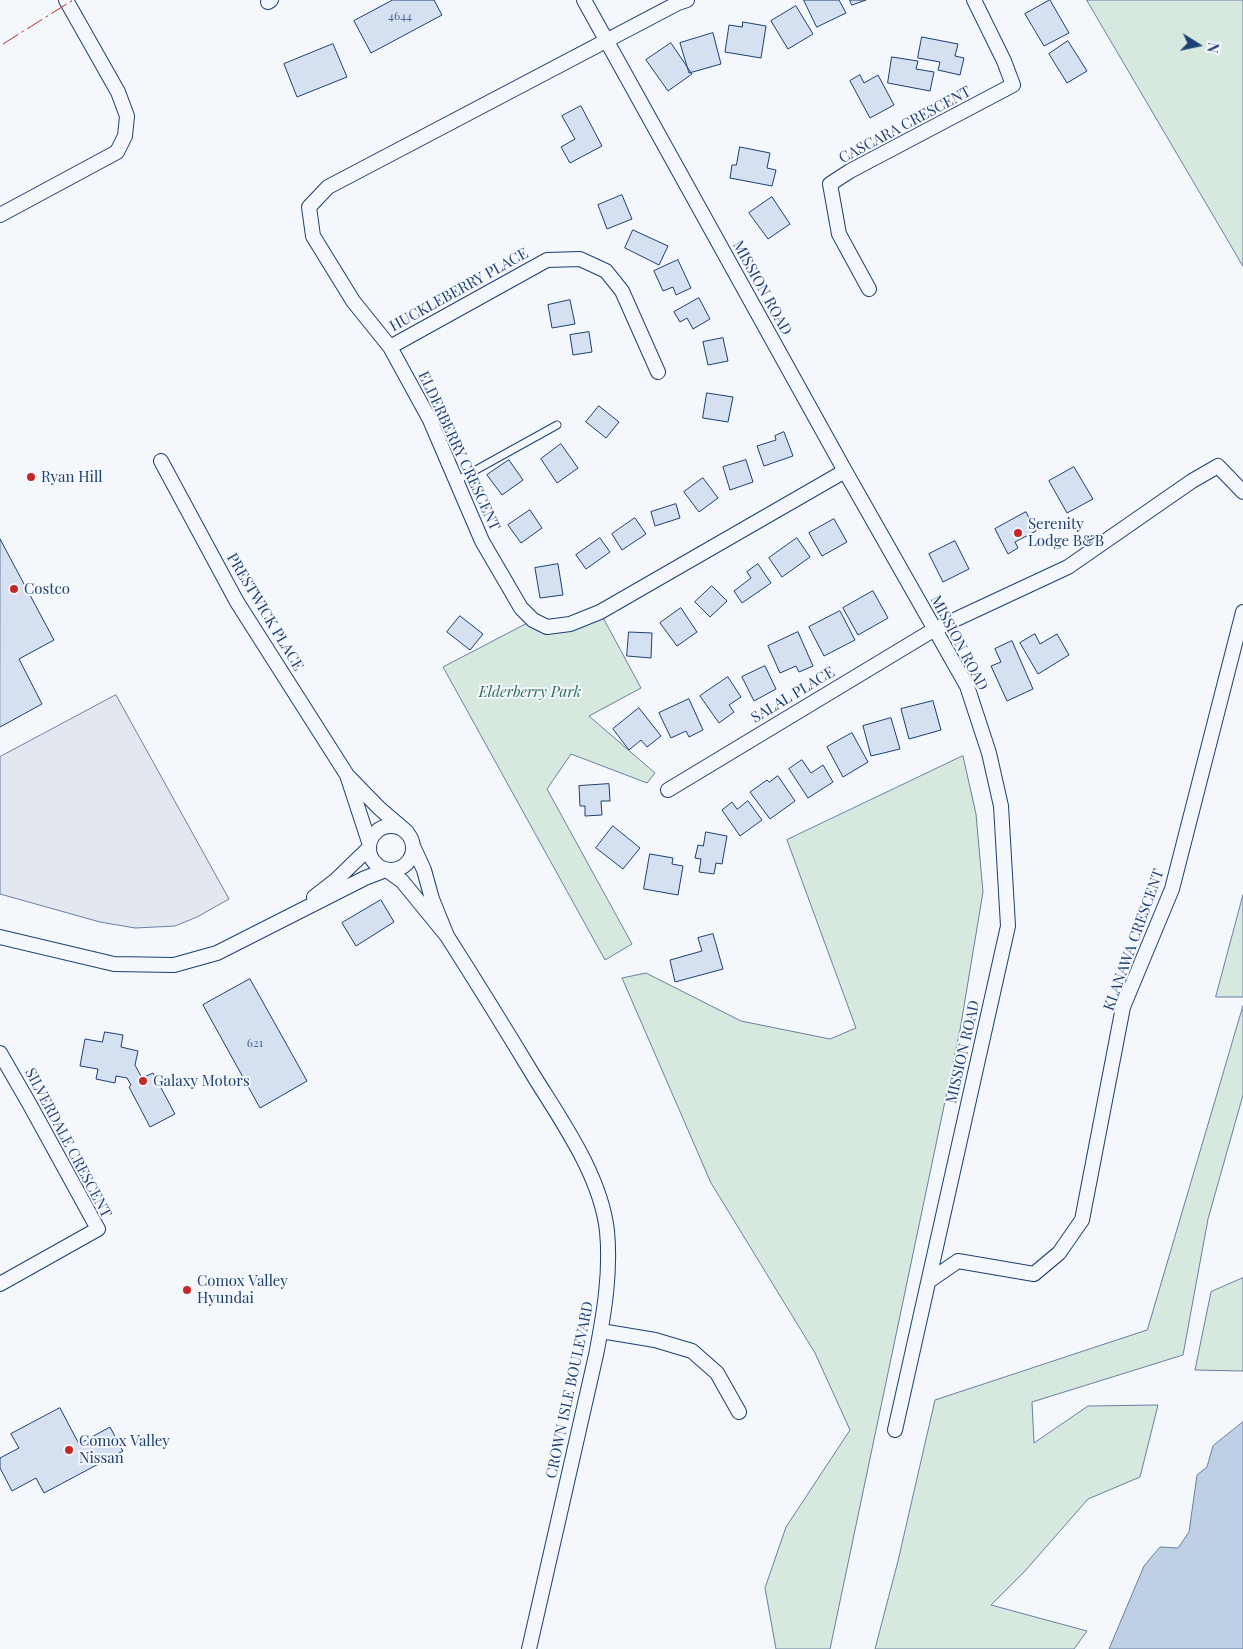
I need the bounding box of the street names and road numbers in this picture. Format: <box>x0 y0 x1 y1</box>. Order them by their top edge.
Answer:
street label: CASCARA CRESCENT <box>836 83 974 167</box>
street label: MISSION ROAD <box>729 238 795 338</box>
street label: HUCKLEBERRY PLACE <box>387 244 531 336</box>
street label: ELDERBERRY CRESCENT <box>414 368 504 534</box>
street label: PRESTWICK PLACE <box>223 550 307 674</box>
street label: MISSION ROAD <box>926 592 992 694</box>
street label: SALAL PLACE <box>748 663 838 727</box>
street label: KLANAWA CRESCENT <box>1100 867 1168 1013</box>
street label: MISSION ROAD <box>942 999 984 1105</box>
street label: SILVERDALE CRESCENT <box>21 1065 115 1221</box>
street label: CROWN ISLE BOULEVARD <box>542 1300 598 1480</box>

